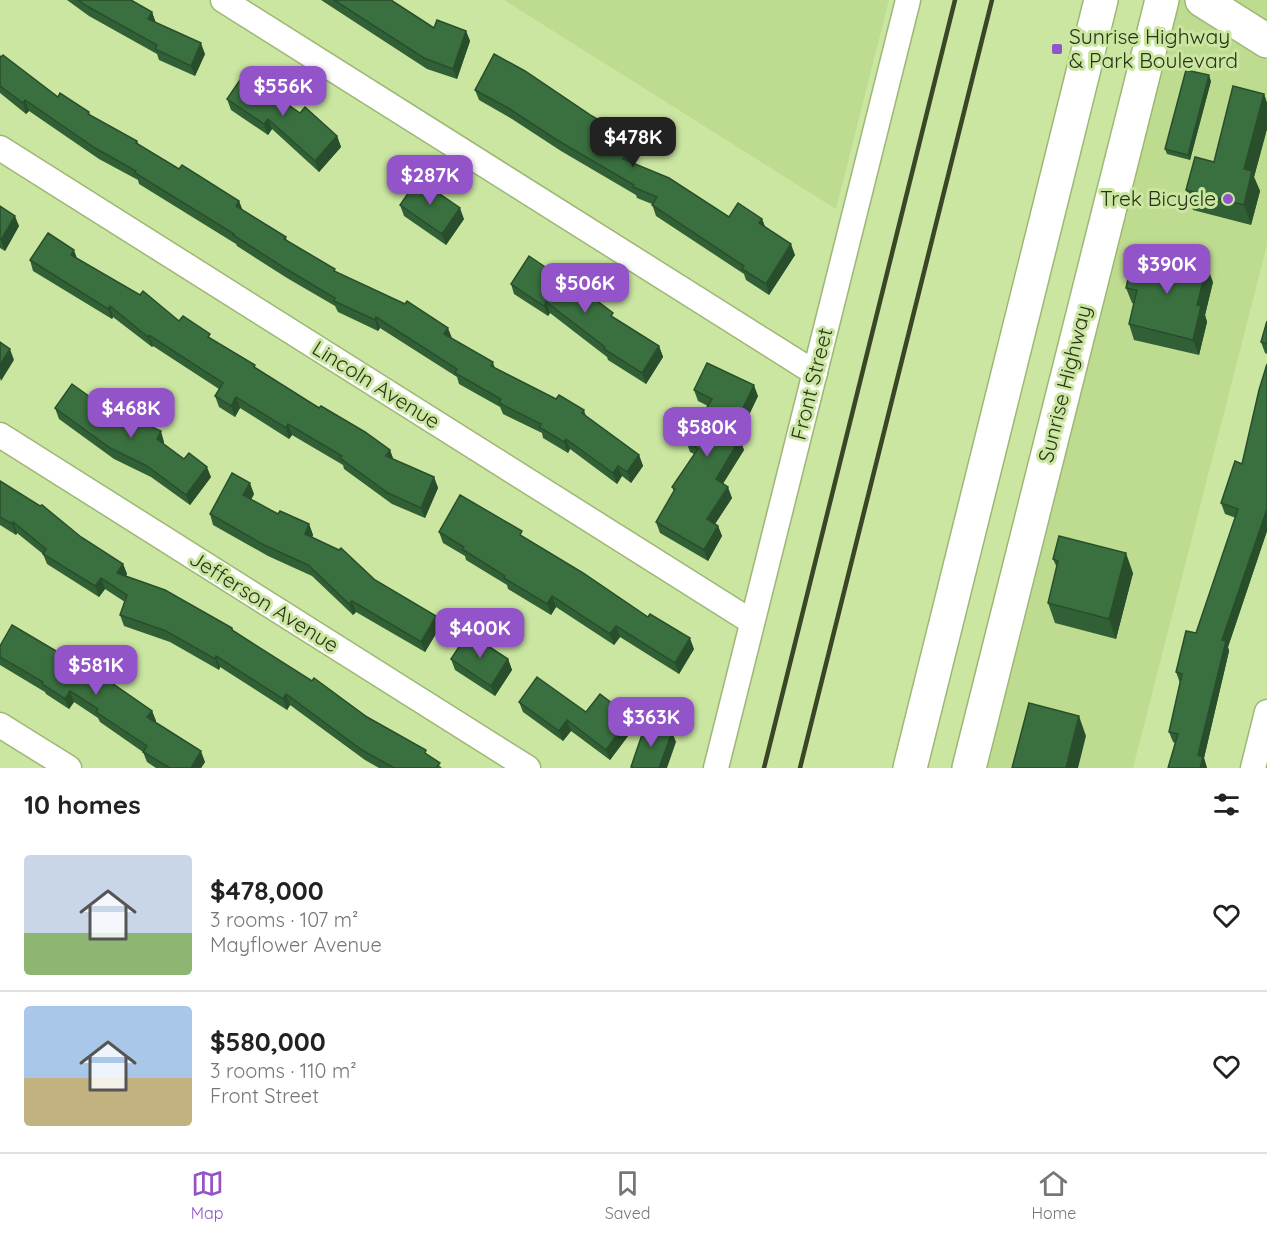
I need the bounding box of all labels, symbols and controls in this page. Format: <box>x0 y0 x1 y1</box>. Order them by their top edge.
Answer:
place label: Sunrise Highway & Park Boulevard <box>1069 23 1238 73</box>
marker: Sunrise Highway & Park Boulevard <box>1050 42 1064 56</box>
pin: $556K <box>241 66 325 117</box>
text: $556K <box>253 73 313 98</box>
pin: $478K <box>591 117 675 168</box>
text: $478K <box>604 124 662 149</box>
pin: $287K <box>388 155 472 206</box>
text: $287K <box>401 162 459 187</box>
place label: Trek Bicycle <box>1100 185 1216 211</box>
marker: Trek Bicycle <box>1221 192 1235 206</box>
pin: $390K <box>1125 244 1209 295</box>
text: $390K <box>1137 251 1197 276</box>
pin: $506K <box>543 263 627 314</box>
text: $506K <box>555 270 615 295</box>
street label: Sunrise Highway <box>1032 302 1096 465</box>
street label: Front Street <box>785 325 837 442</box>
street label: Lincoln Avenue <box>308 334 445 434</box>
pin: $468K <box>89 388 173 439</box>
text: $468K <box>102 395 160 420</box>
pin: $580K <box>665 407 749 458</box>
text: $580K <box>677 414 737 439</box>
street label: Jefferson Avenue <box>185 545 344 658</box>
pin: $400K <box>438 608 522 659</box>
text: $400K <box>449 615 511 640</box>
pin: $581K <box>54 645 138 696</box>
text: $581K <box>68 652 124 677</box>
pin: $363K <box>609 697 693 748</box>
text: $363K <box>622 704 680 729</box>
text: 10 homes <box>24 788 141 821</box>
icon: filters <box>1210 788 1243 821</box>
text: $478,000 <box>210 874 324 907</box>
icon: home <box>72 879 144 951</box>
icon: heart <box>1210 899 1243 932</box>
text: 3 rooms · 107 m² <box>210 907 358 932</box>
text: Mayflower Avenue <box>210 932 382 957</box>
text: $580,000 <box>210 1025 326 1058</box>
icon: home <box>72 1030 144 1102</box>
icon: heart <box>1210 1050 1243 1083</box>
text: 3 rooms · 110 m² <box>210 1058 357 1083</box>
text: Front Street <box>210 1083 319 1108</box>
tab: Map <box>191 1167 224 1223</box>
tab: Saved <box>605 1167 650 1223</box>
tab: Home <box>1032 1167 1076 1223</box>

